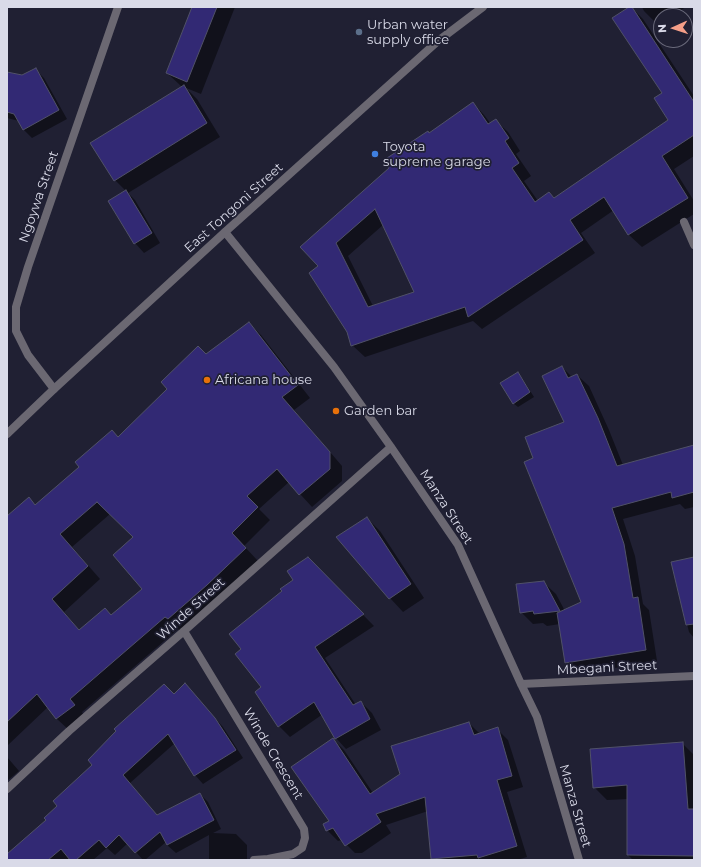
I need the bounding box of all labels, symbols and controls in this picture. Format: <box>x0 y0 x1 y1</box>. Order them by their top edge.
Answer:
north arrow <box>653 8 693 48</box>
place label: Urban water supply office <box>367 17 449 48</box>
text: N <box>655 24 669 33</box>
marker: Urban water supply office <box>354 27 364 37</box>
place label: Toyota supreme garage <box>383 139 491 170</box>
street label: Ngoywa Street <box>16 149 62 245</box>
marker: Toyota supreme garage <box>370 149 380 159</box>
street label: East Tongoni Street <box>182 160 286 256</box>
place label: Africana house <box>215 372 312 388</box>
marker: Africana house <box>202 375 212 385</box>
place label: Garden bar <box>344 403 417 419</box>
marker: Garden bar <box>331 406 341 416</box>
street label: Manza Street <box>416 467 476 547</box>
street label: Winde Street <box>154 574 228 644</box>
street label: Mbegani Street <box>556 658 658 678</box>
street label: Winde Crescent <box>239 705 307 803</box>
street label: Manza Street <box>556 763 594 849</box>

